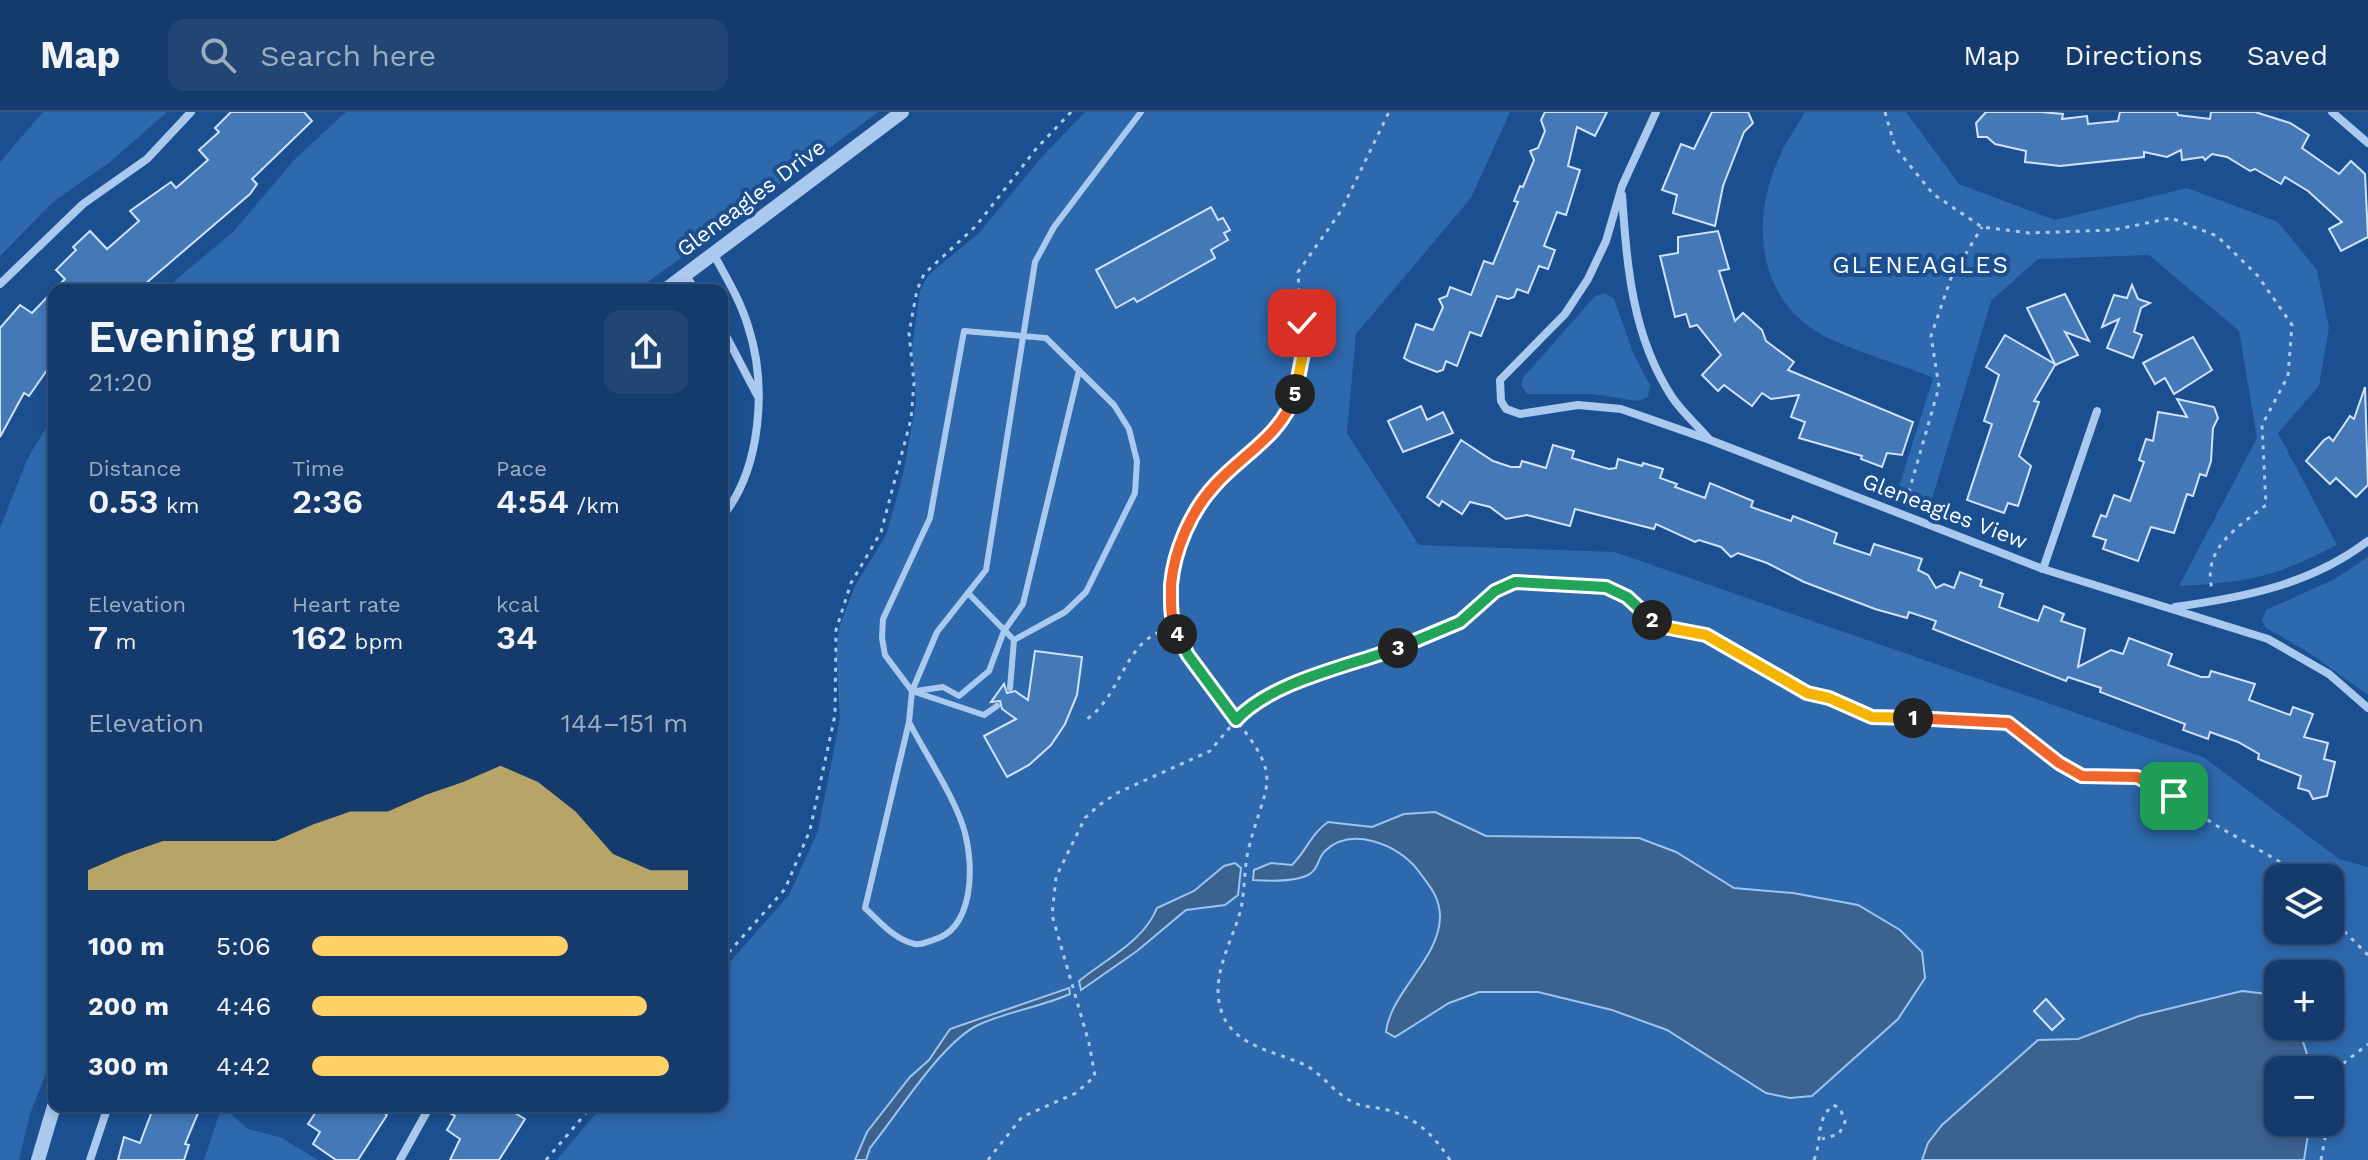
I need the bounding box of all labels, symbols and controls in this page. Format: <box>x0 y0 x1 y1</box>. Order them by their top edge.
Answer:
search box <box>168 19 728 91</box>
text: Map <box>40 33 120 77</box>
icon: search <box>196 33 240 77</box>
text: Search here <box>260 38 436 73</box>
text: Map <box>1963 39 2020 72</box>
text: Directions <box>2064 39 2203 72</box>
text: Saved <box>2247 39 2328 72</box>
street label: Gleneagles Drive <box>672 134 830 262</box>
district label: GLENEAGLES <box>1832 251 2010 279</box>
pin <box>1268 289 1336 357</box>
icon: check <box>1280 301 1324 345</box>
button: share <box>604 310 688 394</box>
text: Evening run <box>88 311 342 363</box>
text: 21:20 <box>88 367 152 397</box>
pin: 5 <box>1275 374 1315 414</box>
text: 5 <box>1289 381 1301 406</box>
text: Distance <box>88 456 182 481</box>
text: Time <box>292 456 344 481</box>
text: Pace <box>496 456 547 481</box>
street label: Gleneagles View <box>1859 468 2031 554</box>
text: 0.53 <box>88 481 159 521</box>
text: 2:36 <box>292 481 363 521</box>
text: 4:54 <box>496 481 569 521</box>
text: km <box>159 493 199 518</box>
text: /km <box>569 493 620 518</box>
text: Elevation <box>88 592 186 617</box>
text: Heart rate <box>292 592 401 617</box>
text: kcal <box>496 592 540 617</box>
pin: 2 <box>1632 600 1672 640</box>
text: 2 <box>1645 607 1659 632</box>
pin: 4 <box>1157 614 1197 654</box>
text: 7 <box>88 617 108 657</box>
text: 162 <box>292 617 347 657</box>
text: 34 <box>496 617 538 657</box>
text: 4 <box>1170 621 1184 646</box>
pin: 3 <box>1378 628 1418 668</box>
text: m <box>108 629 137 654</box>
text: bpm <box>347 629 403 654</box>
text: 3 <box>1391 635 1405 660</box>
pin: 1 <box>1893 698 1933 738</box>
text: 1 <box>1908 705 1918 730</box>
text: Elevation <box>88 708 204 738</box>
text: 144–151 m <box>561 708 688 738</box>
pin <box>2140 762 2208 830</box>
icon: arrive <box>2152 774 2196 818</box>
map controls <box>2264 864 2344 1136</box>
button: layers <box>2264 864 2344 944</box>
text: 100 m <box>88 931 165 961</box>
text: 5:06 <box>216 931 271 961</box>
button: + <box>2264 960 2344 1040</box>
text: 200 m <box>88 991 169 1021</box>
text: 4:46 <box>216 991 271 1021</box>
text: 300 m <box>88 1051 169 1081</box>
text: 4:42 <box>216 1051 271 1081</box>
button: − <box>2264 1056 2344 1136</box>

